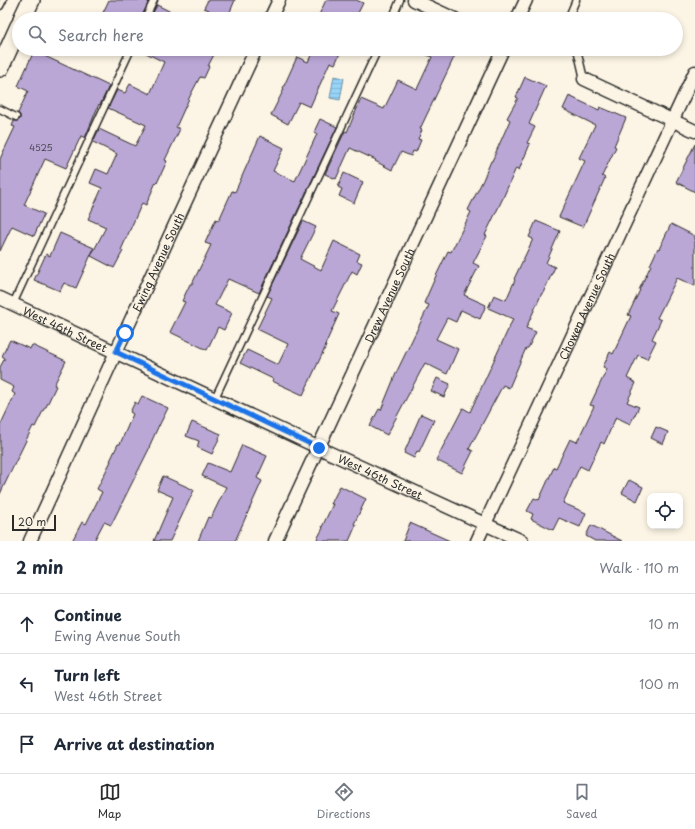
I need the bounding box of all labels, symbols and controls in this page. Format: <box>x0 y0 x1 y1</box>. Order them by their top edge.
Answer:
search box <box>12 12 683 56</box>
icon: search <box>26 23 48 45</box>
text: Search here <box>58 23 144 46</box>
house number: 4525 <box>29 140 53 154</box>
street label: Ewing Avenue South <box>127 210 188 314</box>
street label: Drew Avenue South <box>360 245 418 345</box>
street label: Chowen Avenue South <box>554 250 618 363</box>
street label: West 46th Street <box>20 301 111 356</box>
route start <box>116 324 134 342</box>
route end <box>310 439 328 457</box>
street label: West 46th Street <box>335 449 426 503</box>
map controls <box>647 493 683 529</box>
button: locate <box>647 493 683 529</box>
scale bar <box>12 513 56 532</box>
text: 20 m <box>18 513 46 530</box>
text: 2 min <box>16 554 63 580</box>
text: Walk · 110 m <box>600 558 679 577</box>
text: Continue <box>54 603 122 626</box>
icon: ahead <box>16 613 38 635</box>
text: 10 m <box>649 614 679 633</box>
text: Ewing Avenue South <box>54 626 181 645</box>
text: Turn left <box>54 663 120 686</box>
icon: left <box>16 673 38 695</box>
text: 100 m <box>639 674 679 693</box>
text: West 46th Street <box>54 686 162 705</box>
text: Arrive at destination <box>54 732 215 755</box>
icon: arrive <box>16 733 38 755</box>
tab: Map <box>98 781 121 822</box>
tab: Directions <box>317 781 370 822</box>
tab: Saved <box>566 781 597 822</box>

